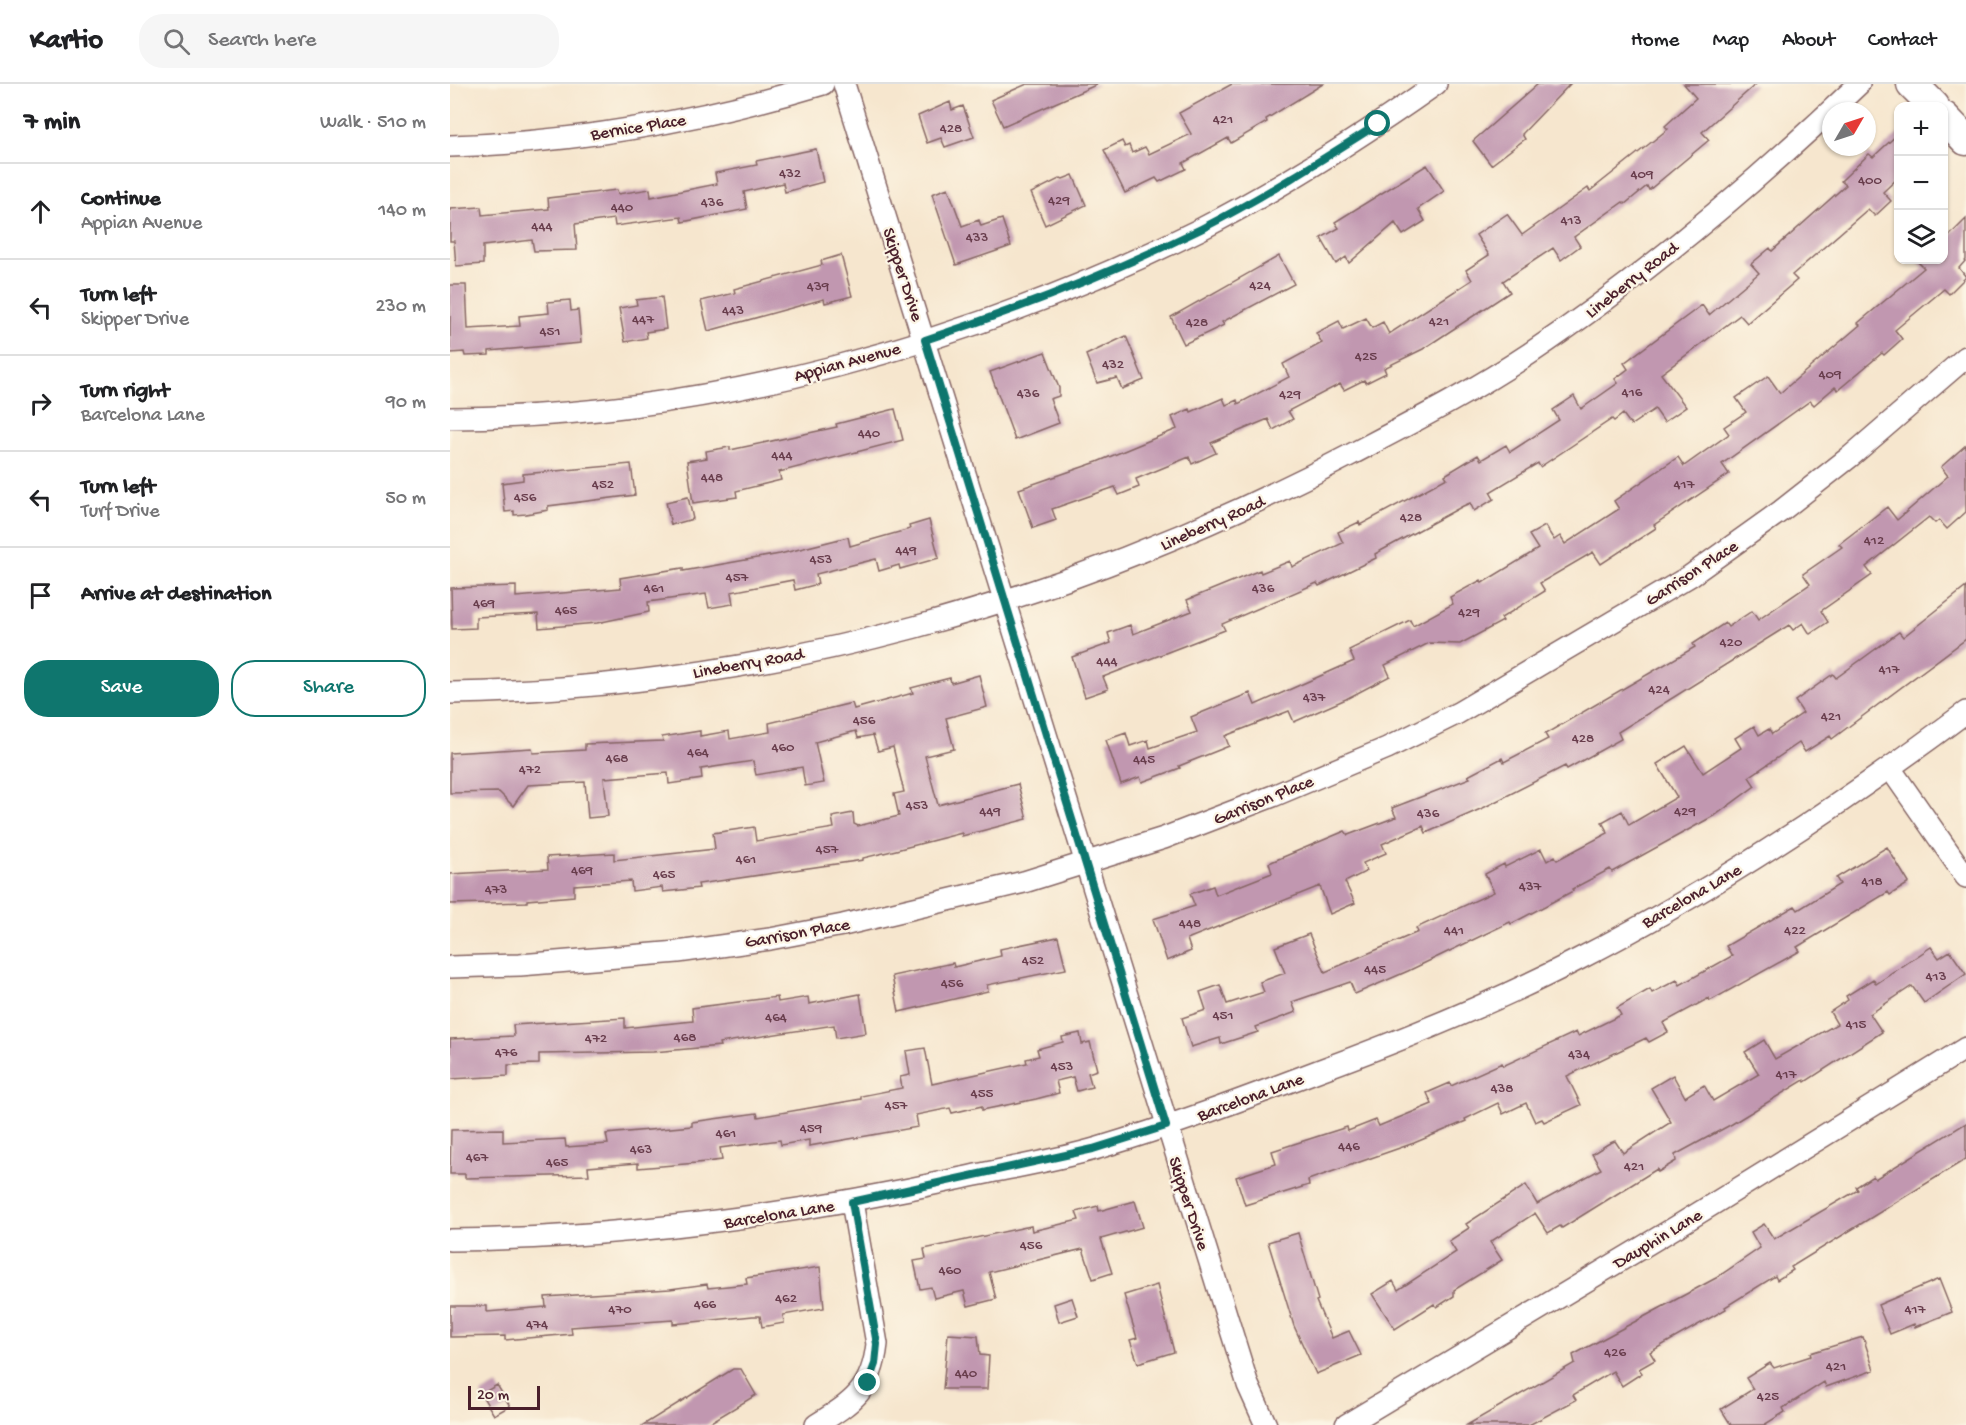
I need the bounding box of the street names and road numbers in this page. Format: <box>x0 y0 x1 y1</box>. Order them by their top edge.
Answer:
street label: Bernice Place <box>588 110 688 147</box>
street label: Skipper Drive <box>877 225 927 325</box>
street label: Lineberry Road <box>1582 237 1684 324</box>
street label: Appian Avenue <box>792 339 904 388</box>
street label: Lineberry Road <box>1157 491 1270 557</box>
street label: Garrison Place <box>1642 536 1743 612</box>
street label: Lineberry Road <box>691 644 807 685</box>
street label: Garrison Place <box>1211 771 1318 831</box>
street label: Barcelona Lane <box>1638 860 1746 935</box>
street label: Garrison Place <box>743 915 852 954</box>
street label: Barcelona Lane <box>1194 1069 1308 1128</box>
street label: Skipper Drive <box>1163 1154 1213 1254</box>
street label: Barcelona Lane <box>722 1196 837 1235</box>
street label: Dauphin Lane <box>1609 1205 1707 1275</box>

